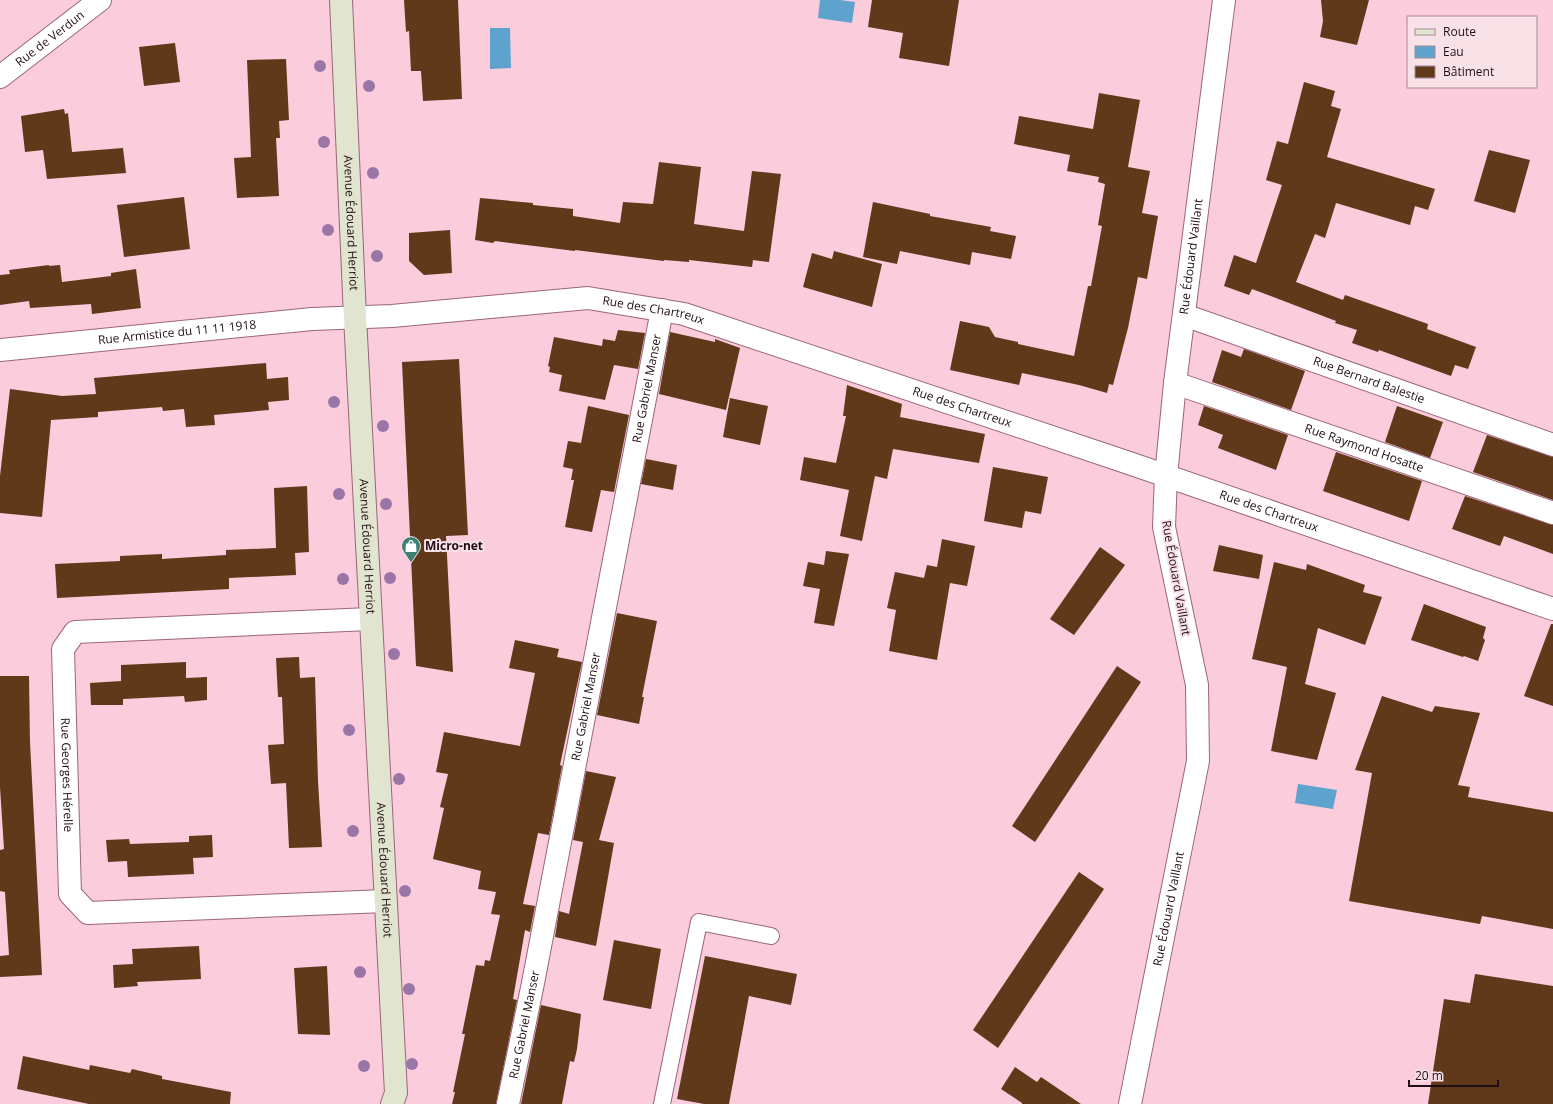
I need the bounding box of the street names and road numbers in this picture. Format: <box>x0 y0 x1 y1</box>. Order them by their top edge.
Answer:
street label: Rue de Verdun <box>12 6 88 70</box>
street label: Avenue Édouard Herriot <box>340 155 363 291</box>
street label: Rue Édouard Vaillant <box>1175 198 1207 315</box>
street label: Rue des Chartreux <box>601 292 708 329</box>
street label: Rue Armistice du 11 11 1918 <box>97 316 257 348</box>
street label: Rue Gabriel Manser <box>628 332 665 444</box>
street label: Rue Bernard Balestie <box>1311 352 1427 407</box>
street label: Rue des Chartreux <box>910 382 1015 431</box>
street label: Rue Raymond Hosatte <box>1303 419 1426 476</box>
street label: Avenue Édouard Herriot <box>356 478 380 614</box>
street label: Rue des Chartreux <box>1217 486 1322 536</box>
street label: Rue Édouard Vaillant <box>1158 519 1195 637</box>
street label: Rue Gabriel Manser <box>567 651 604 762</box>
street label: Rue Georges Hérelle <box>57 717 77 833</box>
street label: Avenue Édouard Herriot <box>373 802 397 938</box>
street label: Rue Édouard Vaillant <box>1149 850 1188 968</box>
street label: Rue Gabriel Manser <box>504 969 543 1080</box>

